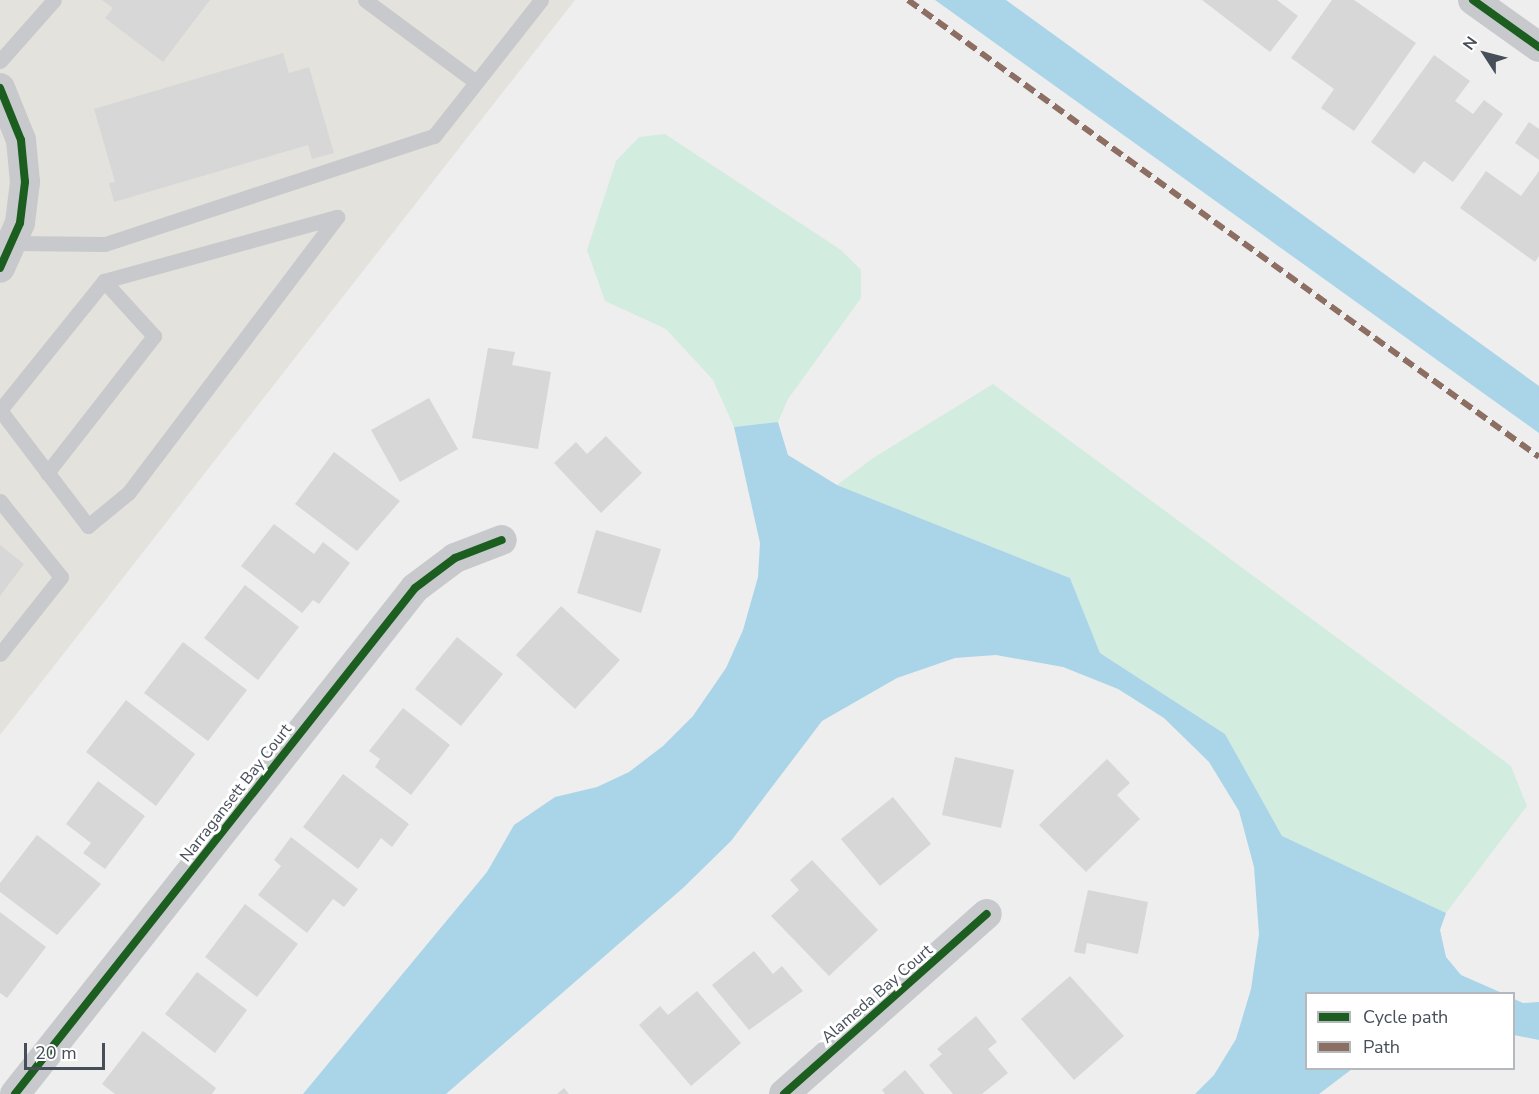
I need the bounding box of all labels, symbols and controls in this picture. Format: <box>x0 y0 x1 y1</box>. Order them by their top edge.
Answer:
north arrow <box>1455 24 1515 84</box>
text: N <box>1458 32 1483 55</box>
street label: Narragansett Bay Court <box>176 720 296 866</box>
street label: Alameda Bay Court <box>818 941 936 1047</box>
legend <box>1305 992 1515 1070</box>
text: Cycle path <box>1363 1005 1448 1029</box>
scale bar <box>27 1031 108 1069</box>
text: Path <box>1363 1035 1400 1059</box>
text: 20 m <box>35 1041 77 1065</box>

